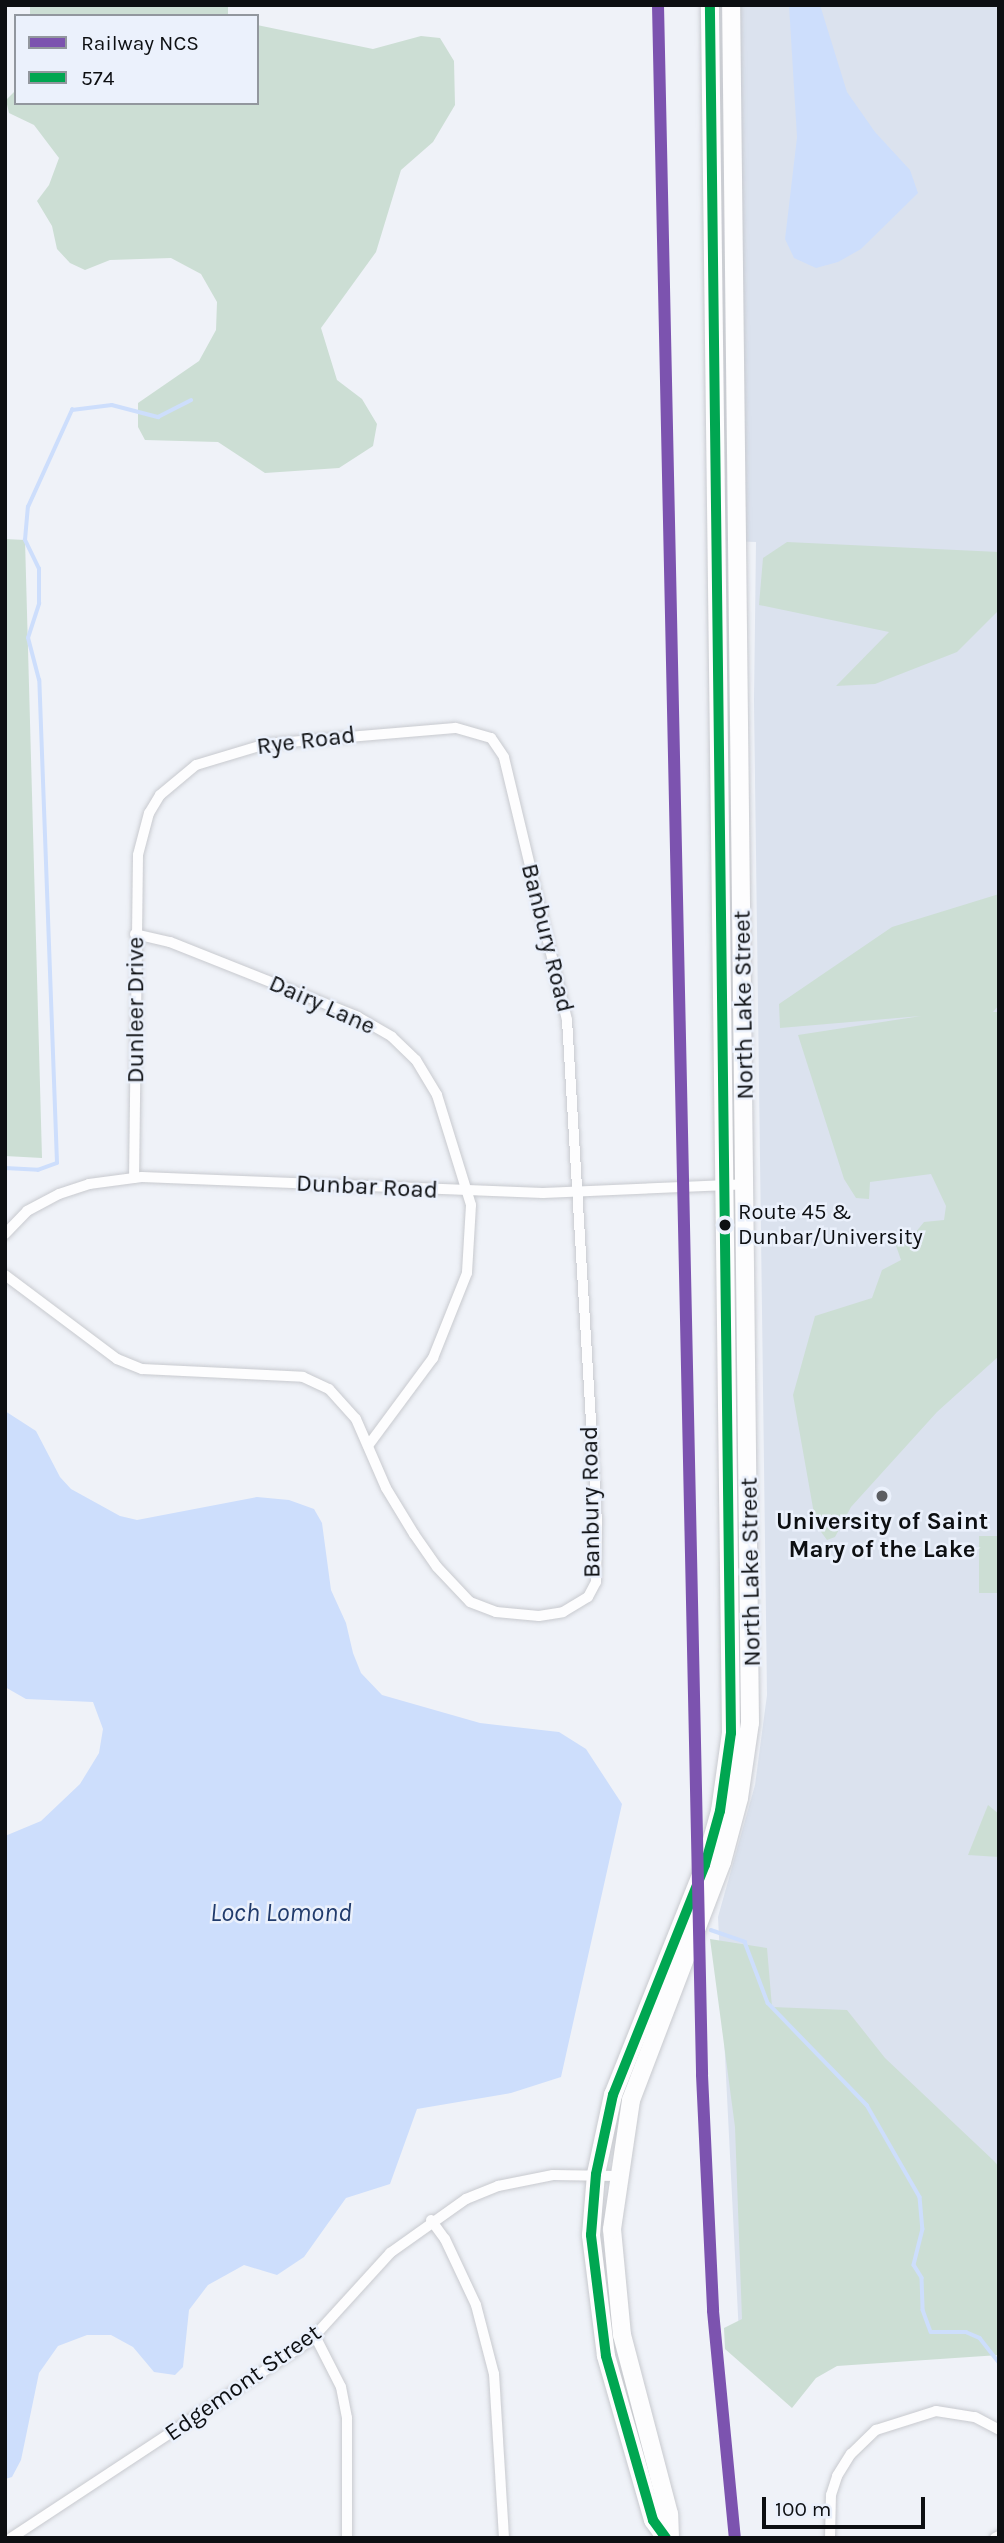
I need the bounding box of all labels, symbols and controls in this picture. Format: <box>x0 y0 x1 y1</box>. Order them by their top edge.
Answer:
legend <box>14 14 259 105</box>
text: Railway NCS <box>81 31 199 55</box>
text: 574 <box>81 66 114 90</box>
street label: Rye Road <box>255 721 357 761</box>
street label: Banbury Road <box>515 861 579 1015</box>
street label: North Lake Street <box>728 910 760 1100</box>
street label: Dunleer Drive <box>122 937 150 1083</box>
street label: Dairy Lane <box>265 969 379 1041</box>
street label: Dunbar Road <box>295 1169 439 1205</box>
place label: Route 45 & Dunbar/University <box>738 1199 923 1250</box>
marker: Route 45 & Dunbar/University <box>718 1218 732 1232</box>
street label: Banbury Road <box>575 1426 607 1578</box>
street label: North Lake Street <box>735 1477 767 1667</box>
marker: University of Saint Mary of the Lake <box>874 1488 890 1504</box>
place label: University of Saint Mary of the Lake <box>776 1508 988 1564</box>
water label: Loch Lomond <box>210 1897 352 1929</box>
street label: Edgemont Street <box>159 2318 327 2448</box>
scale bar <box>766 2484 929 2528</box>
text: 100 m <box>775 2497 832 2521</box>

